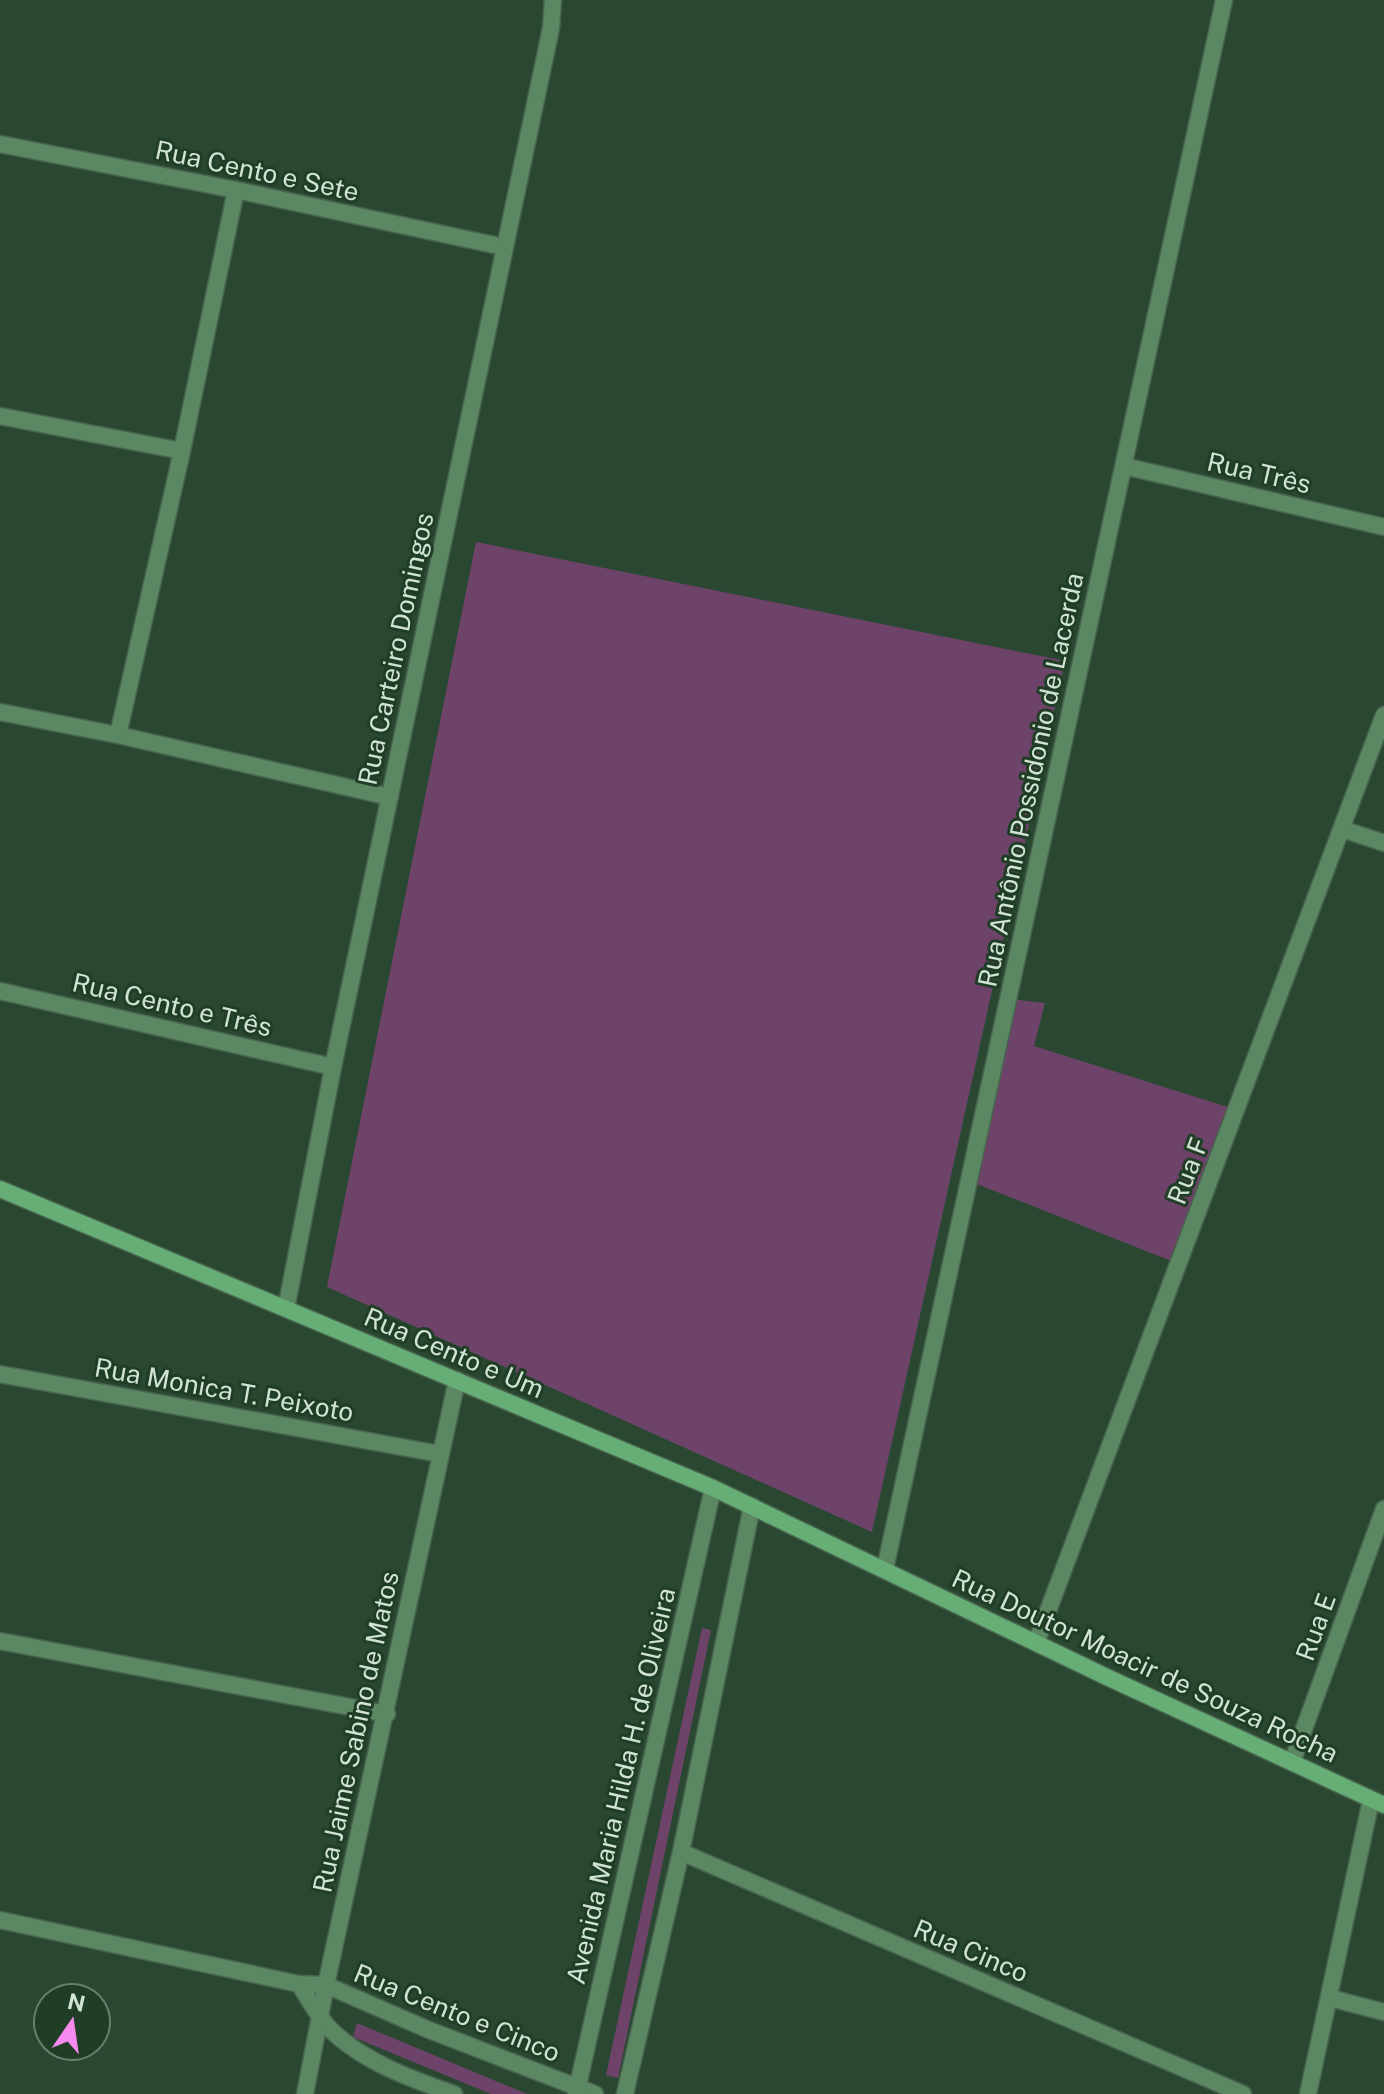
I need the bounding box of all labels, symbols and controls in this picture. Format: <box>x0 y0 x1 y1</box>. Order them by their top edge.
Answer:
street label: Rua Cento e Sete <box>152 134 362 207</box>
street label: Rua Três <box>1204 446 1314 499</box>
street label: Rua Carteiro Domingos <box>352 510 440 788</box>
street label: Rua Antônio Possidonio de Lacerda <box>971 570 1090 990</box>
street label: Rua Cento e Três <box>69 967 275 1043</box>
street label: Rua F <box>1161 1133 1214 1208</box>
street label: Rua Cento e Um <box>360 1301 549 1404</box>
street label: Rua Monica T. Peixoto <box>92 1351 356 1428</box>
street label: Rua Doutor Moacir de Souza Rocha <box>947 1562 1343 1769</box>
street label: Rua Jaime Sabino de Matos <box>306 1568 405 1895</box>
street label: Avenida Maria Hilda H. de Oliveira <box>560 1585 681 1987</box>
street label: Rua E <box>1289 1589 1342 1665</box>
street label: Rua Cinco <box>909 1913 1033 1989</box>
street label: Rua Cento e Cinco <box>350 1957 565 2068</box>
north arrow <box>32 1982 112 2062</box>
text: N <box>65 1988 88 2017</box>

